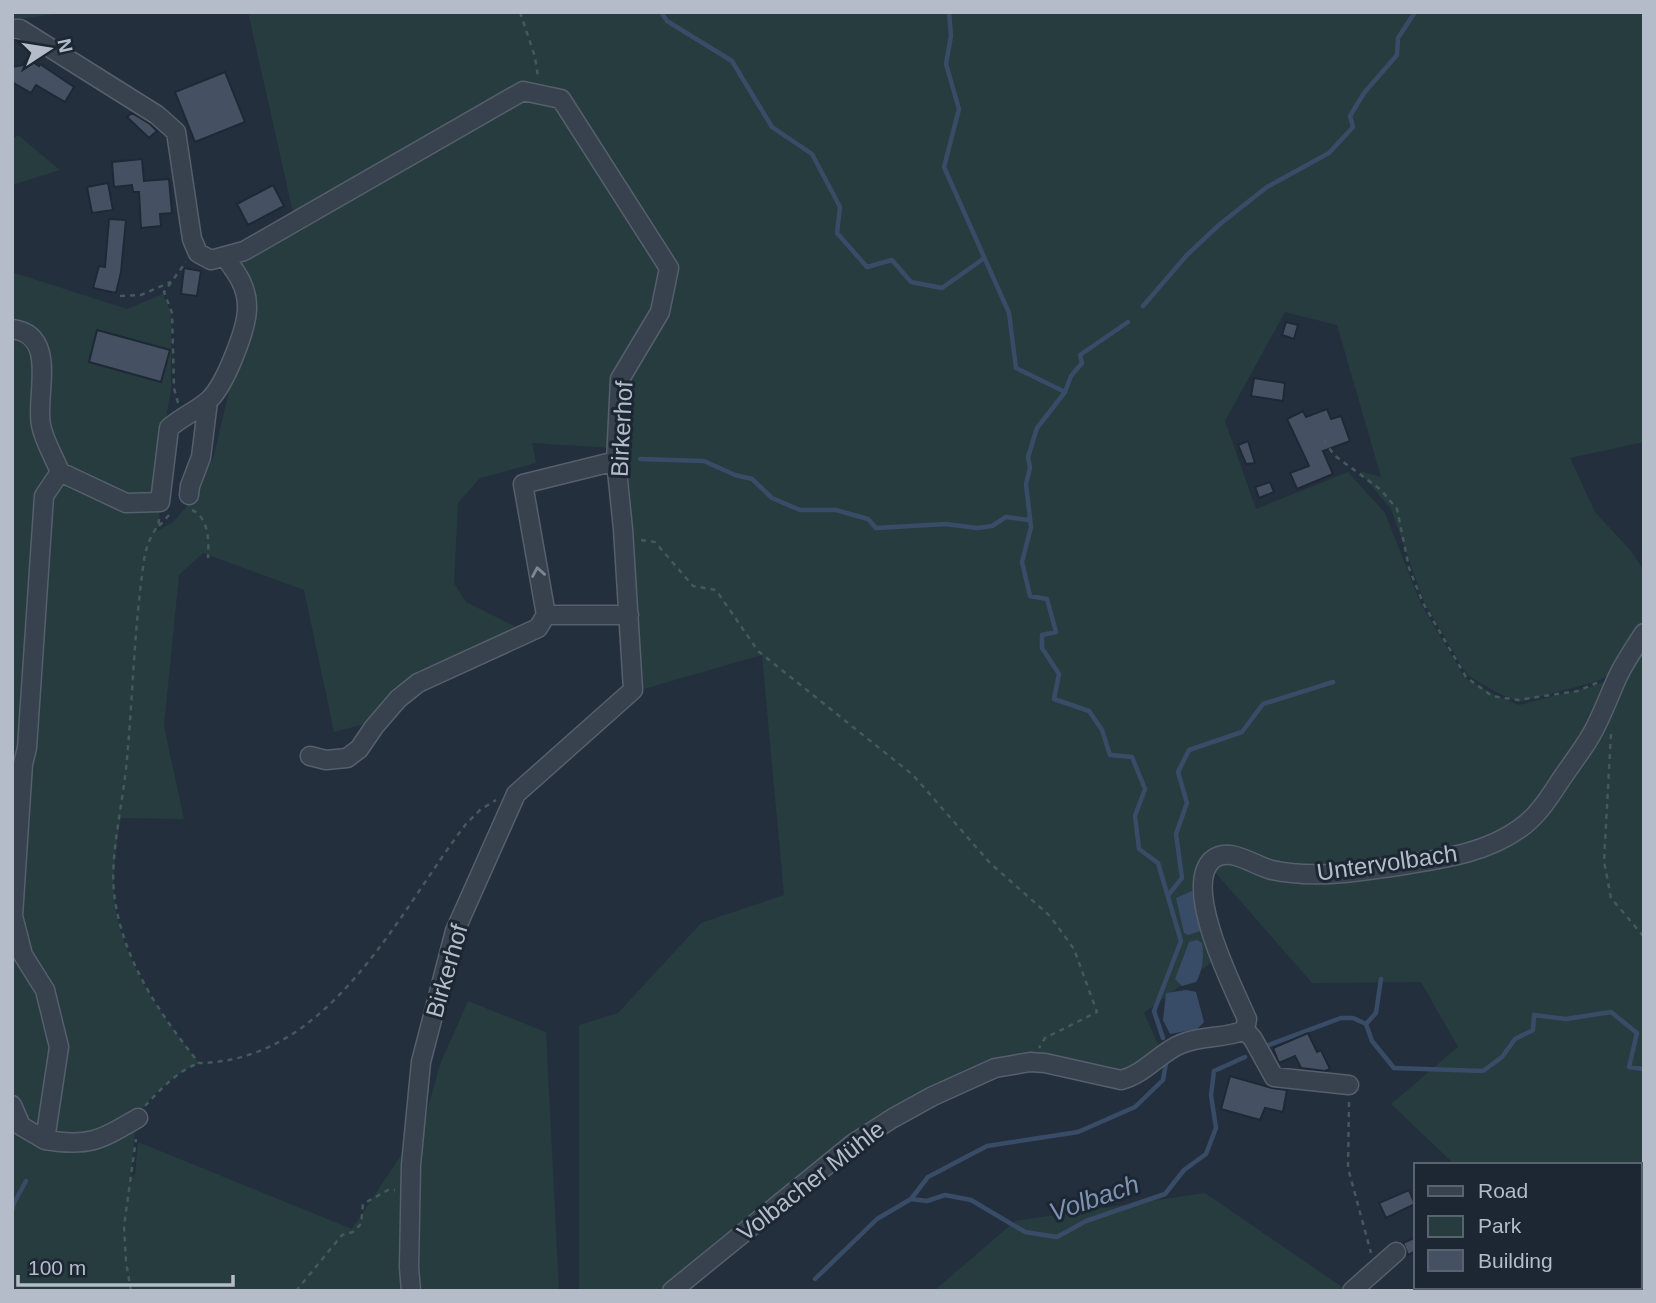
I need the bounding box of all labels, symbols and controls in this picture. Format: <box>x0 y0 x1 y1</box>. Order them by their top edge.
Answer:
north arrow <box>14 14 84 84</box>
text: N <box>53 37 77 54</box>
street label: Birkerhof <box>606 380 638 478</box>
one-way arrow <box>531 566 546 578</box>
street label: Untervolbach <box>1315 839 1459 886</box>
street label: Birkerhof <box>420 921 473 1021</box>
street label: Volbacher Mühle <box>732 1115 889 1246</box>
legend <box>1414 1163 1642 1289</box>
water label: Volbach <box>1045 1169 1143 1227</box>
text: Road <box>1478 1179 1528 1202</box>
text: Park <box>1478 1214 1522 1237</box>
scale bar <box>18 1244 233 1288</box>
text: Building <box>1478 1249 1553 1272</box>
text: 100 m <box>28 1256 86 1279</box>

